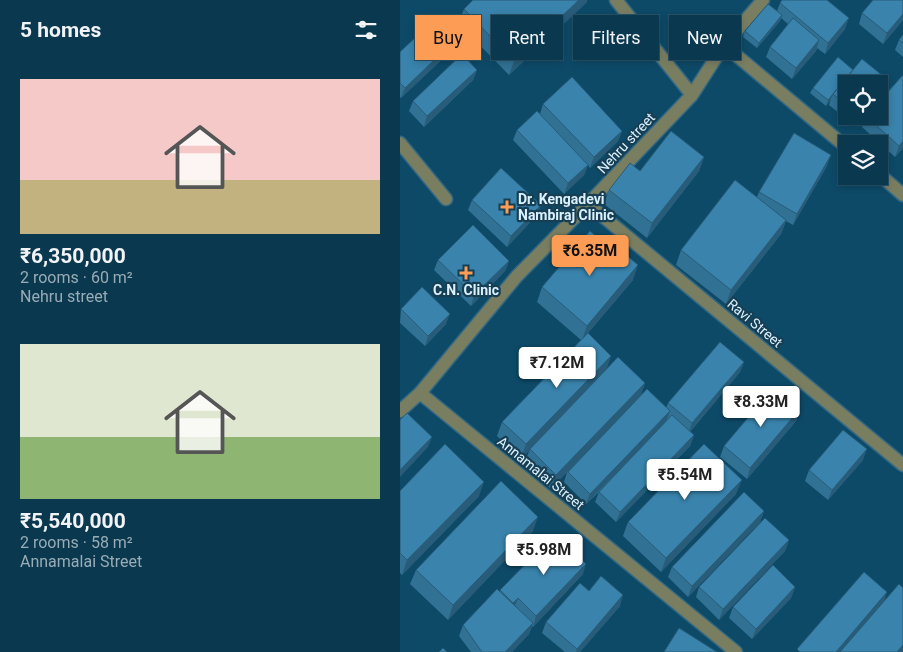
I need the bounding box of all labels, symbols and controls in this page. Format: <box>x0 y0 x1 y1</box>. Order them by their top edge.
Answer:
chip: Buy <box>415 15 481 60</box>
chip: Rent <box>491 15 563 60</box>
chip: Filters <box>573 15 659 60</box>
chip: New <box>669 15 741 60</box>
icon: filters <box>352 16 380 44</box>
text: 5 homes <box>20 18 101 42</box>
map controls <box>838 75 888 185</box>
button: locate <box>838 75 888 125</box>
street label: Nehru street <box>594 109 658 177</box>
icon: home <box>155 112 245 202</box>
button: layers <box>838 135 888 185</box>
place label: Dr. Kengadevi Nambiraj Clinic <box>518 191 614 223</box>
marker: Dr. Kengadevi Nambiraj Clinic <box>500 200 514 214</box>
pin: ₹6.35M <box>549 234 631 277</box>
text: ₹6.35M <box>563 241 617 260</box>
text: ₹6,350,000 <box>20 244 126 268</box>
marker: C.N. Clinic <box>459 266 473 280</box>
text: 2 rooms · 60 m² <box>20 268 133 287</box>
place label: C.N. Clinic <box>433 282 499 298</box>
text: Nehru street <box>20 287 108 306</box>
street label: Ravi Street <box>724 295 786 351</box>
pin: ₹7.12M <box>516 346 598 389</box>
text: ₹7.12M <box>530 353 584 372</box>
icon: home <box>155 377 245 467</box>
pin: ₹8.33M <box>720 386 802 428</box>
text: ₹8.33M <box>734 392 788 411</box>
street label: Annamalai Street <box>494 433 588 513</box>
pin: ₹5.54M <box>644 458 726 501</box>
text: ₹5.54M <box>658 465 712 484</box>
text: ₹5,540,000 <box>20 509 126 533</box>
text: 2 rooms · 58 m² <box>20 533 133 552</box>
pin: ₹5.98M <box>503 534 585 576</box>
text: ₹5.98M <box>517 540 571 559</box>
text: Annamalai Street <box>20 552 142 571</box>

